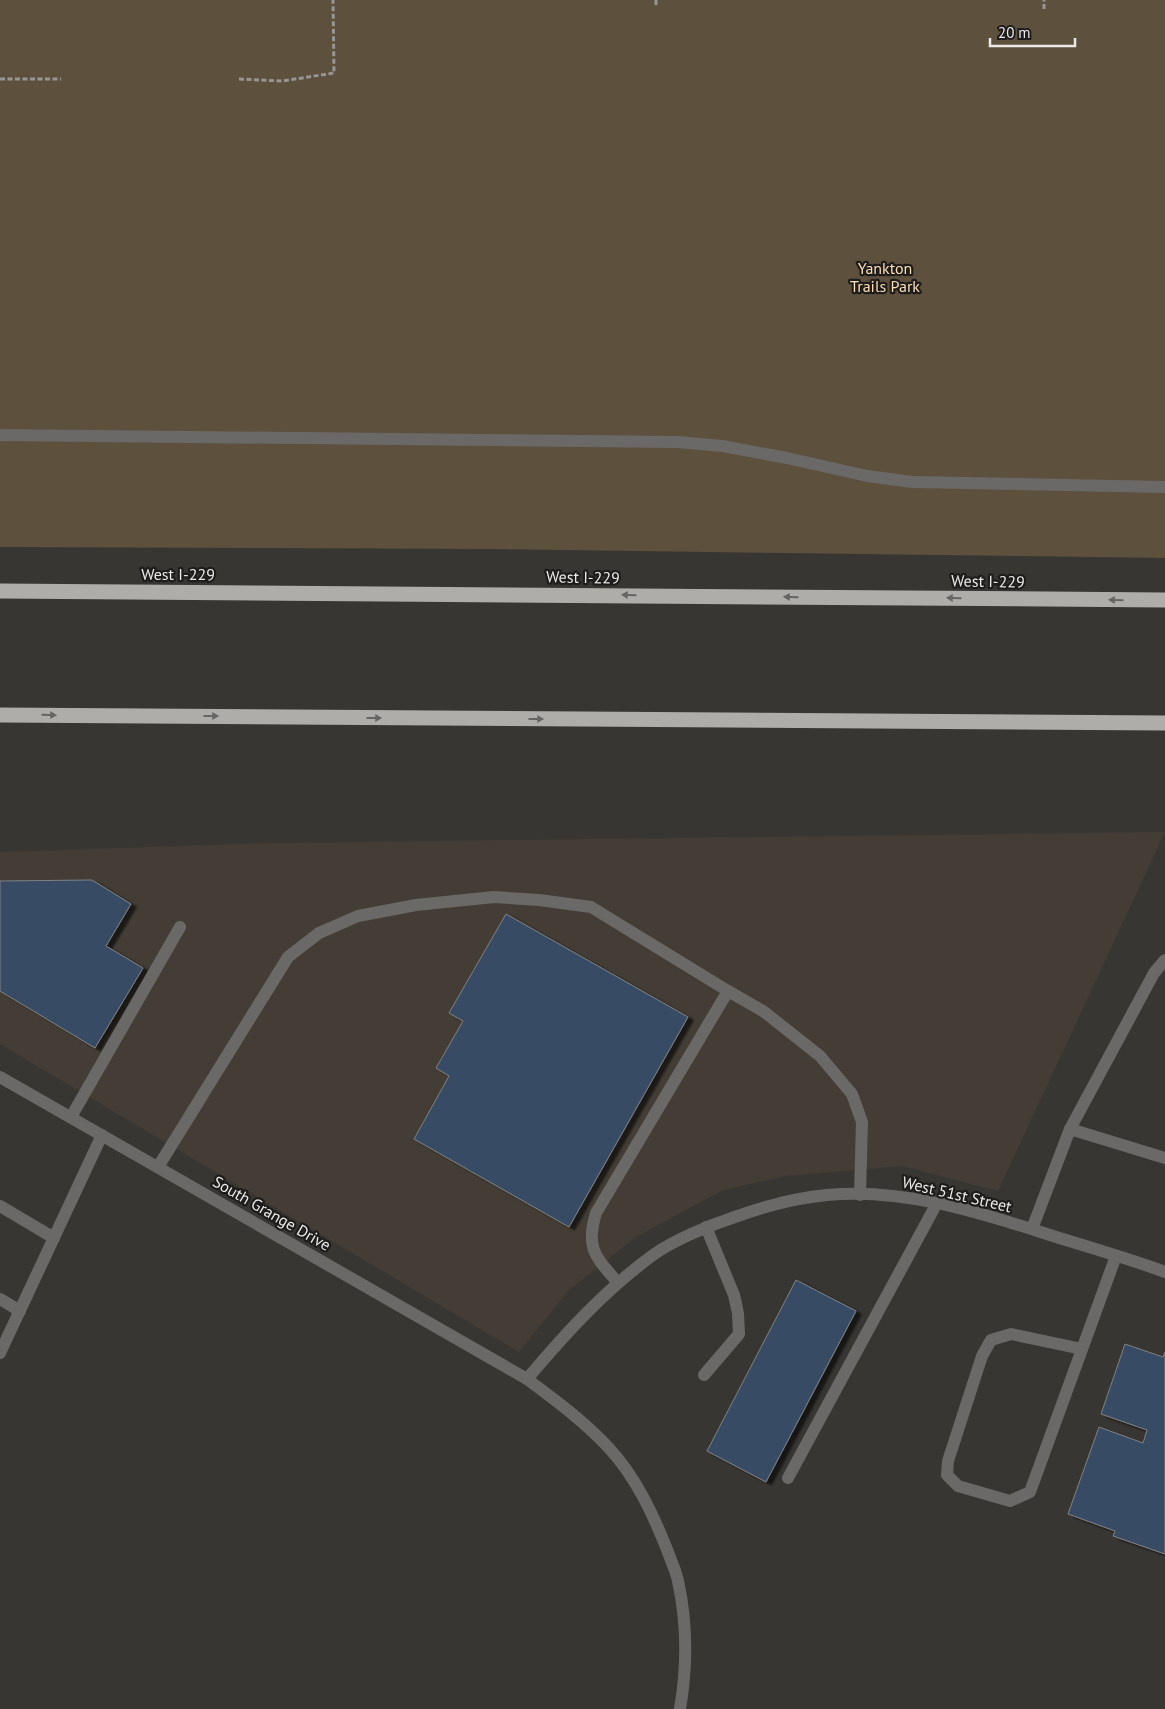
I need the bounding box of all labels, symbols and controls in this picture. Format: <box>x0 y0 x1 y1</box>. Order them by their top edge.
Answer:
scale bar <box>990 15 1075 47</box>
text: 20 m <box>998 23 1031 42</box>
park label: Yankton Trails Park <box>850 258 920 296</box>
street label: West I-229 <box>141 564 215 584</box>
street label: West I-229 <box>546 566 620 588</box>
street label: West I-229 <box>951 570 1025 592</box>
one-way arrow <box>621 591 637 599</box>
one-way arrow <box>783 593 799 601</box>
one-way arrow <box>946 594 962 602</box>
one-way arrow <box>1108 596 1124 604</box>
one-way arrow <box>41 711 57 719</box>
one-way arrow <box>203 712 219 720</box>
one-way arrow <box>366 714 382 722</box>
one-way arrow <box>528 715 544 723</box>
street label: South Grange Drive <box>209 1171 335 1255</box>
street label: West 51st Street <box>900 1172 1014 1216</box>

